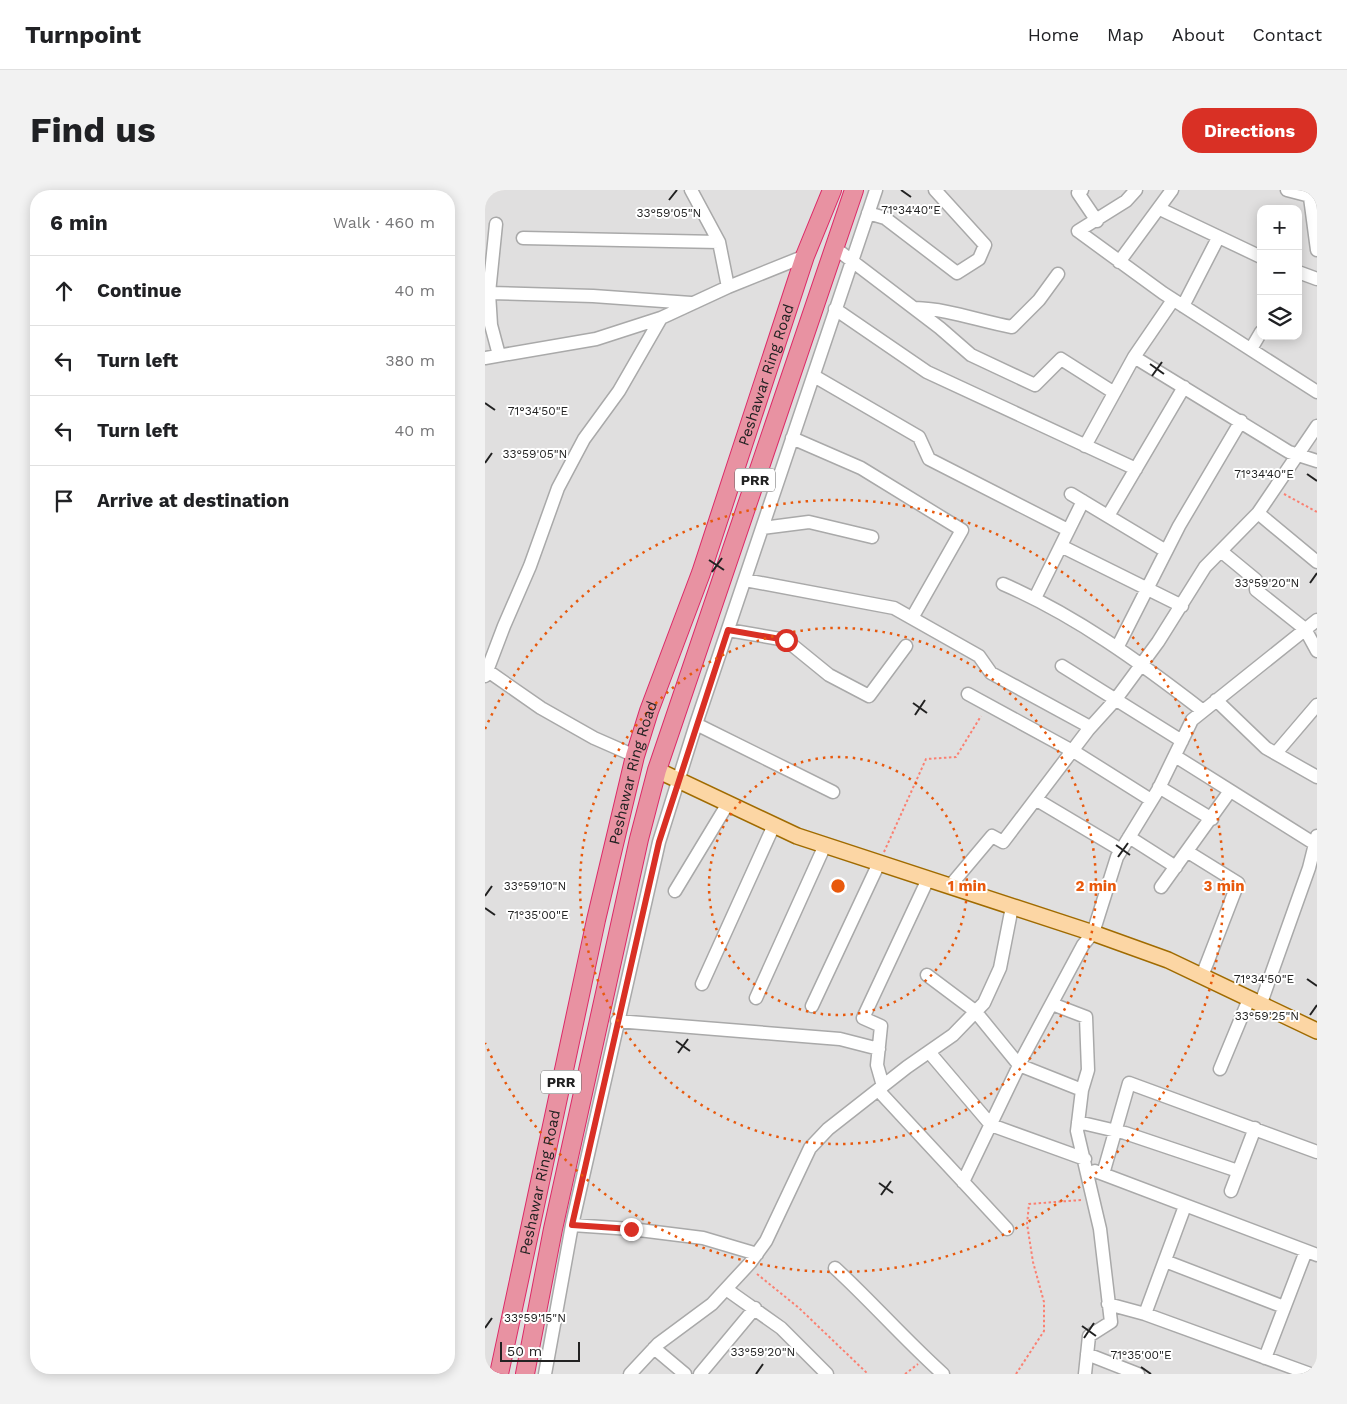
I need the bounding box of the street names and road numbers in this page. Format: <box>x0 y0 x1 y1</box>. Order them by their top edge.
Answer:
street label: Peshawar Ring Road <box>734 302 798 448</box>
road number: PRR <box>735 468 775 492</box>
street label: Peshawar Ring Road <box>605 698 661 846</box>
road number: PRR <box>541 1070 581 1094</box>
street label: Peshawar Ring Road <box>516 1108 564 1257</box>

